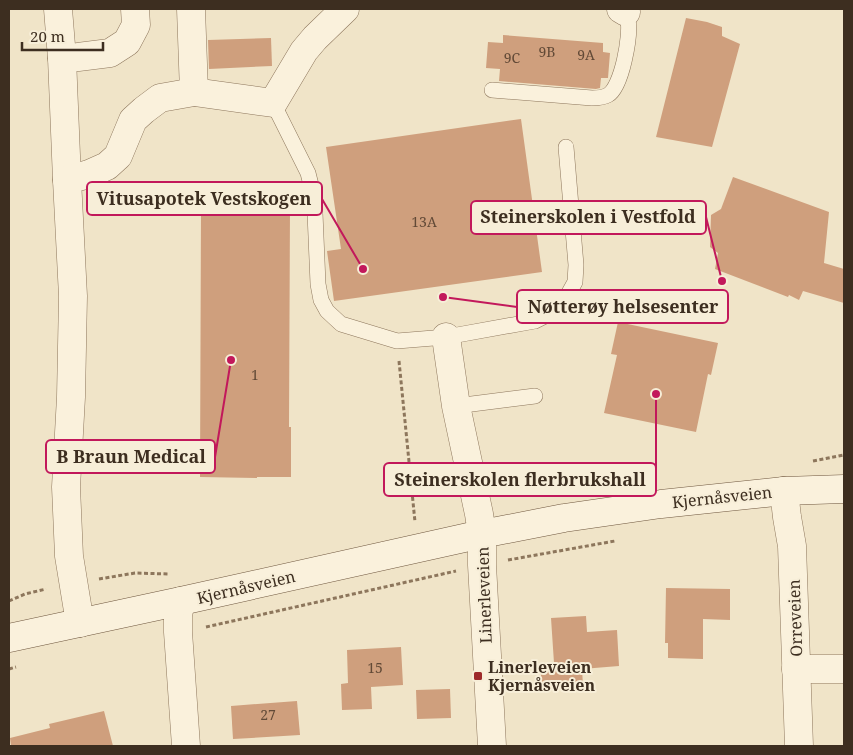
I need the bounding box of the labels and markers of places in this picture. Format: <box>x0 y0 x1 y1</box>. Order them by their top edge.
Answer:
callout: Vitusapotek Vestskogen <box>87 182 322 215</box>
callout: Steinerskolen i Vestfold <box>471 201 706 234</box>
callout: Nøtterøy helsesenter <box>517 290 728 323</box>
callout: B Braun Medical <box>46 440 215 473</box>
callout: Steinerskolen flerbrukshall <box>384 463 656 496</box>
place label: Linerleveien Kjernåsveien <box>488 656 595 696</box>
marker: Linerleveien Kjernåsveien <box>472 670 484 682</box>

